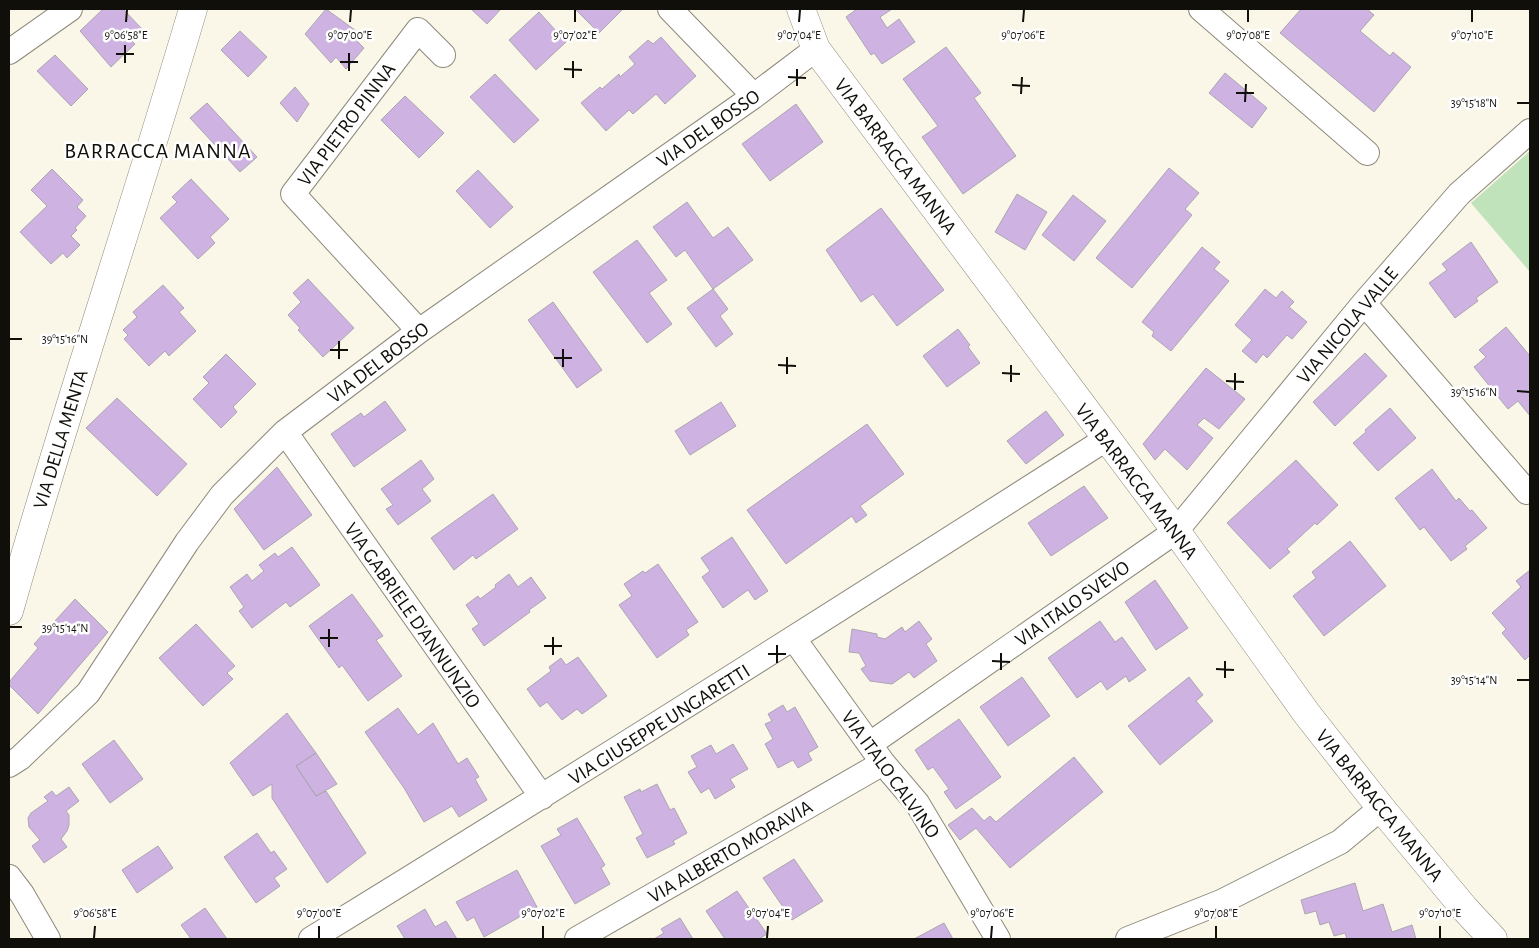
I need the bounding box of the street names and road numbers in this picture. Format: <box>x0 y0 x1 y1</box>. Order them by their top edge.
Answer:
street label: VIA PIETRO PINNA <box>294 59 400 190</box>
street label: VIA BARRACCA MANNA <box>830 75 960 238</box>
street label: VIA DEL BOSSO <box>653 86 764 172</box>
street label: VIA NICOLA VALLE <box>1293 263 1402 388</box>
street label: VIA DEL BOSSO <box>324 318 433 407</box>
street label: VIA DELLA MENTA <box>30 367 92 511</box>
street label: VIA BARRACCA MANNA <box>1071 400 1201 563</box>
street label: VIA GABRIELE D'ANNUNZIO <box>341 519 484 712</box>
street label: VIA ITALO SVEVO <box>1012 557 1133 651</box>
street label: VIA GIUSEPPE UNGARETTI <box>565 661 754 789</box>
street label: VIA ITALO CALVINO <box>837 707 943 842</box>
street label: VIA BARRACCA MANNA <box>1312 726 1447 886</box>
street label: VIA ALBERTO MORAVIA <box>645 796 816 907</box>

